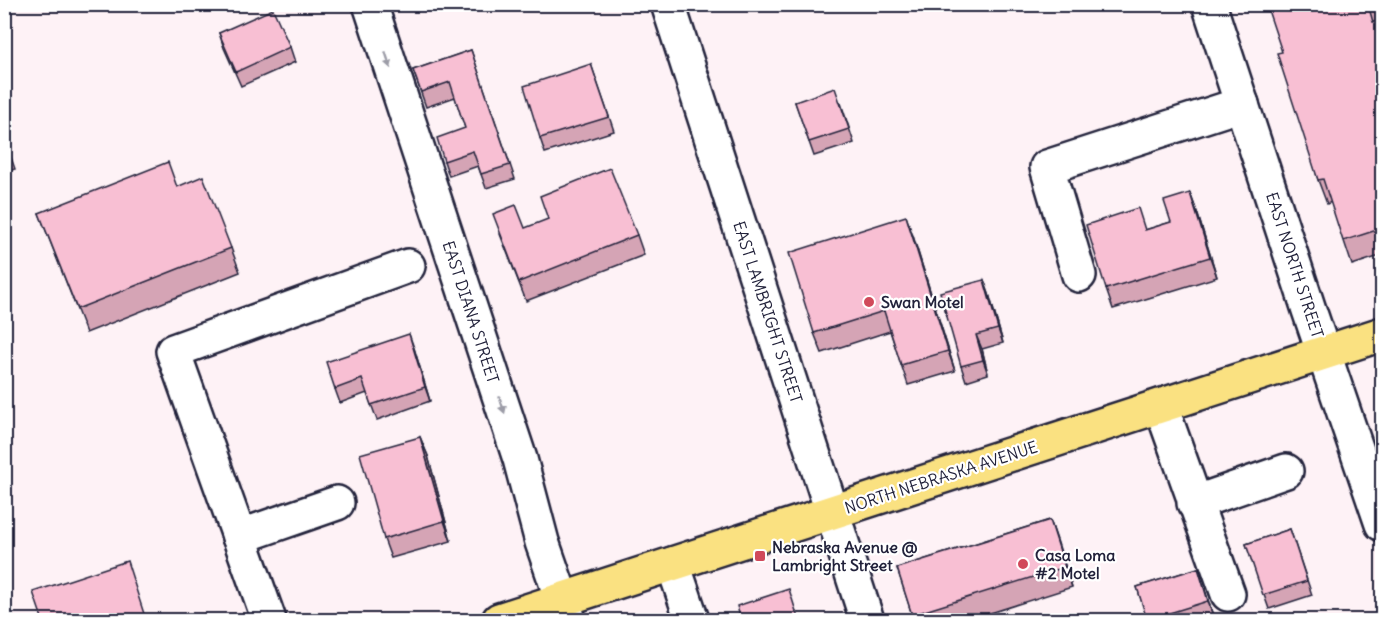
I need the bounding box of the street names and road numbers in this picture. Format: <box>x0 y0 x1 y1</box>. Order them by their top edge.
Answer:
street label: EAST NORTH STREET <box>1262 190 1328 340</box>
street label: EAST LAMBRIGHT STREET <box>729 219 807 405</box>
street label: EAST DIANA STREET <box>439 238 503 386</box>
street label: NORTH NEBRASKA AVENUE <box>842 436 1040 518</box>

